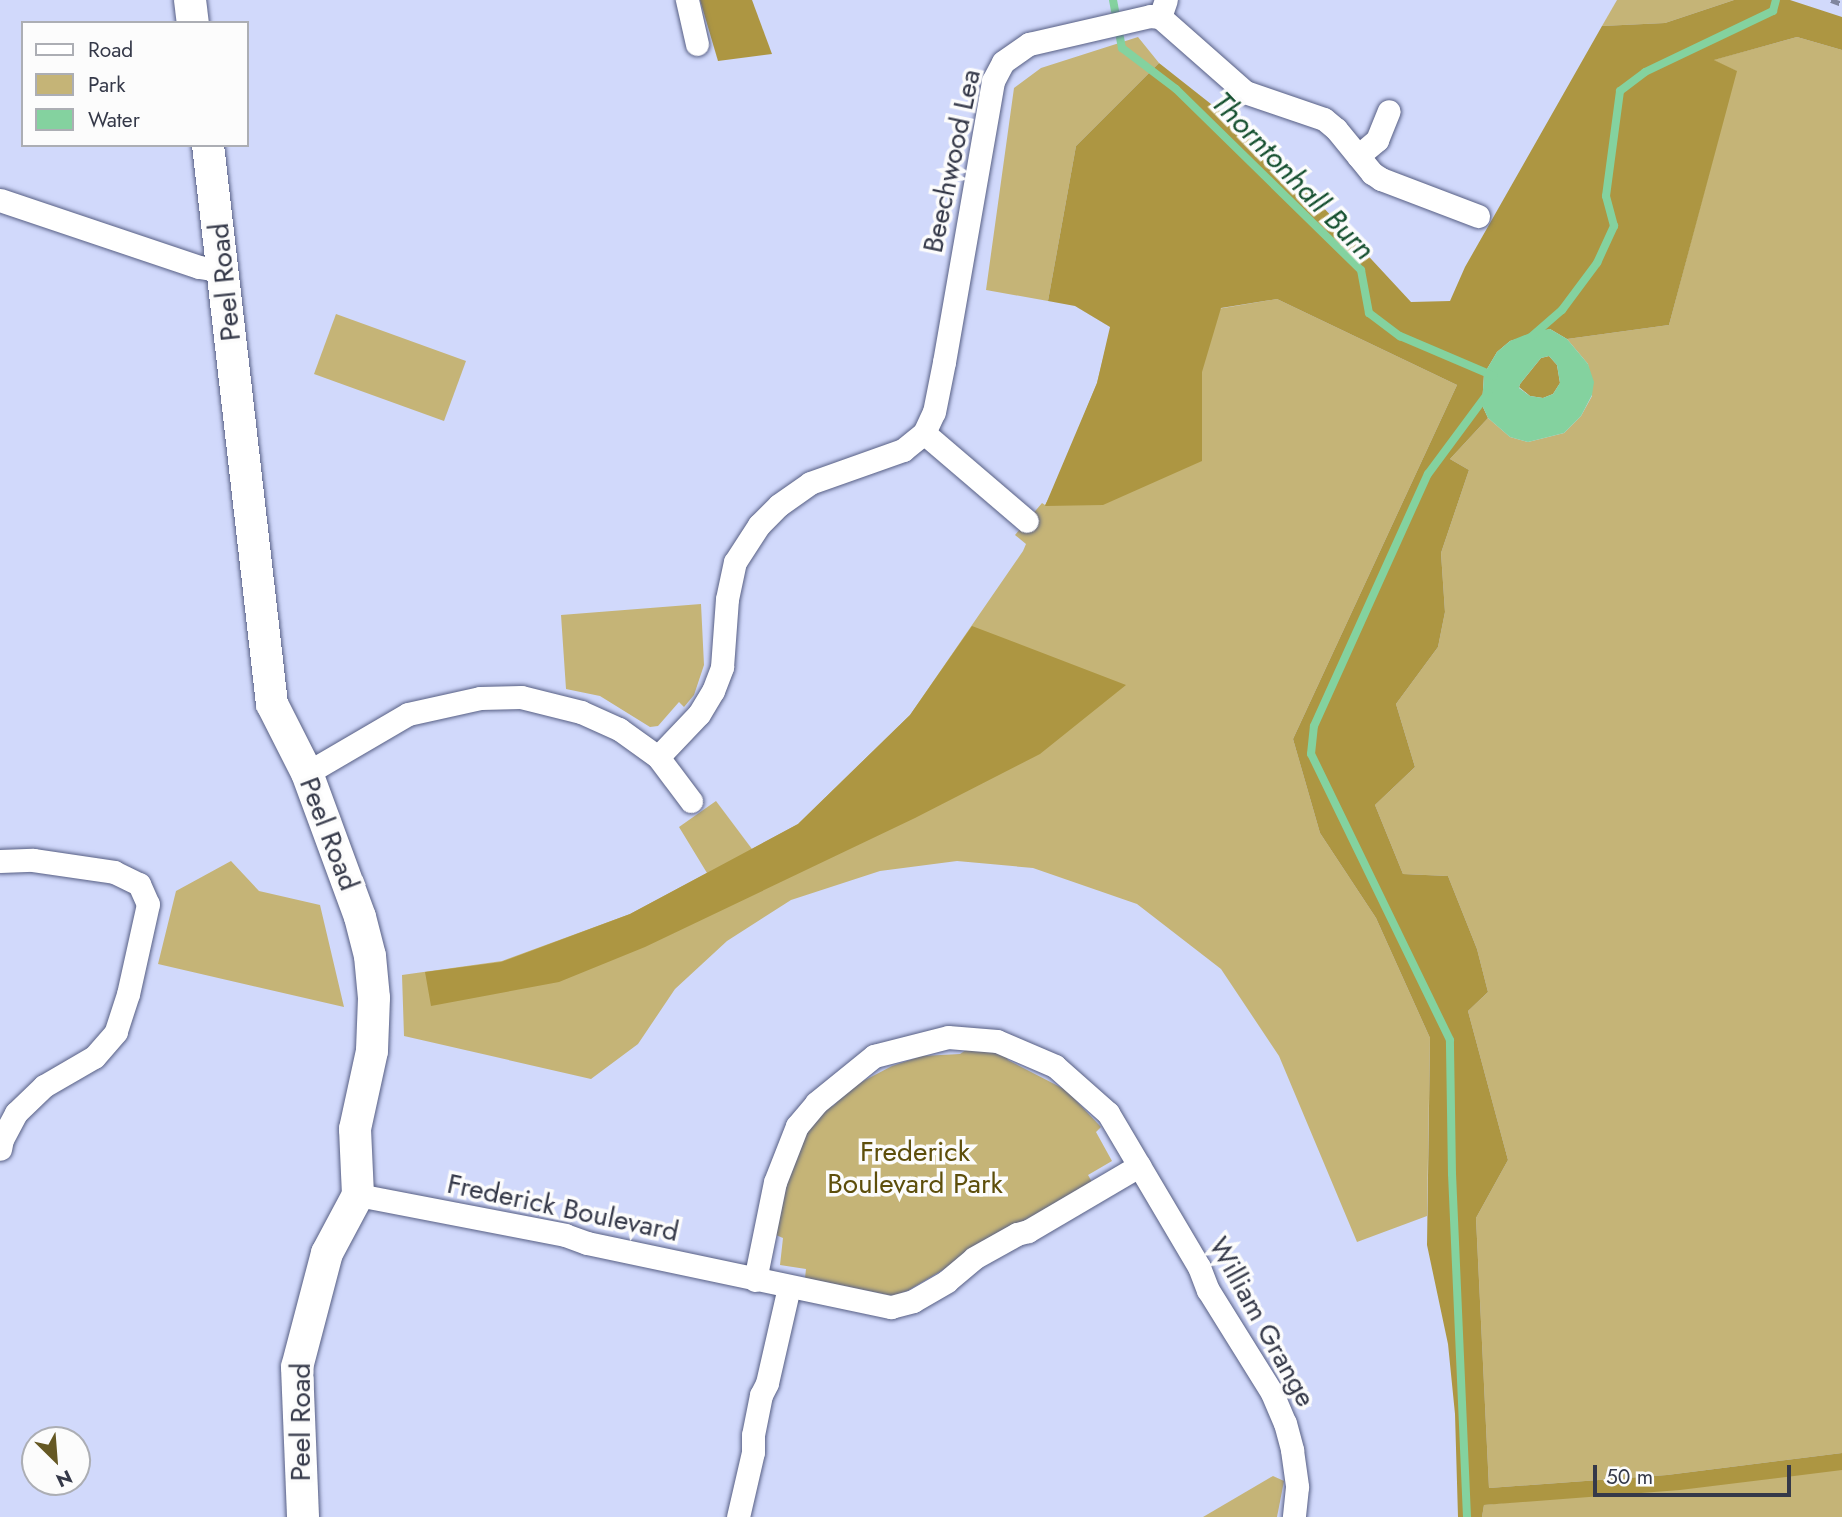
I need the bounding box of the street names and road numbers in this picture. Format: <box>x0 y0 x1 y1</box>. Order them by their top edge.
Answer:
street label: Beechwood Lea <box>916 66 988 256</box>
street label: Peel Road <box>202 221 248 343</box>
street label: Peel Road <box>292 773 366 895</box>
street label: Frederick Boulevard <box>444 1167 682 1249</box>
street label: William Grange <box>1202 1231 1322 1413</box>
street label: Peel Road <box>284 1363 318 1481</box>

